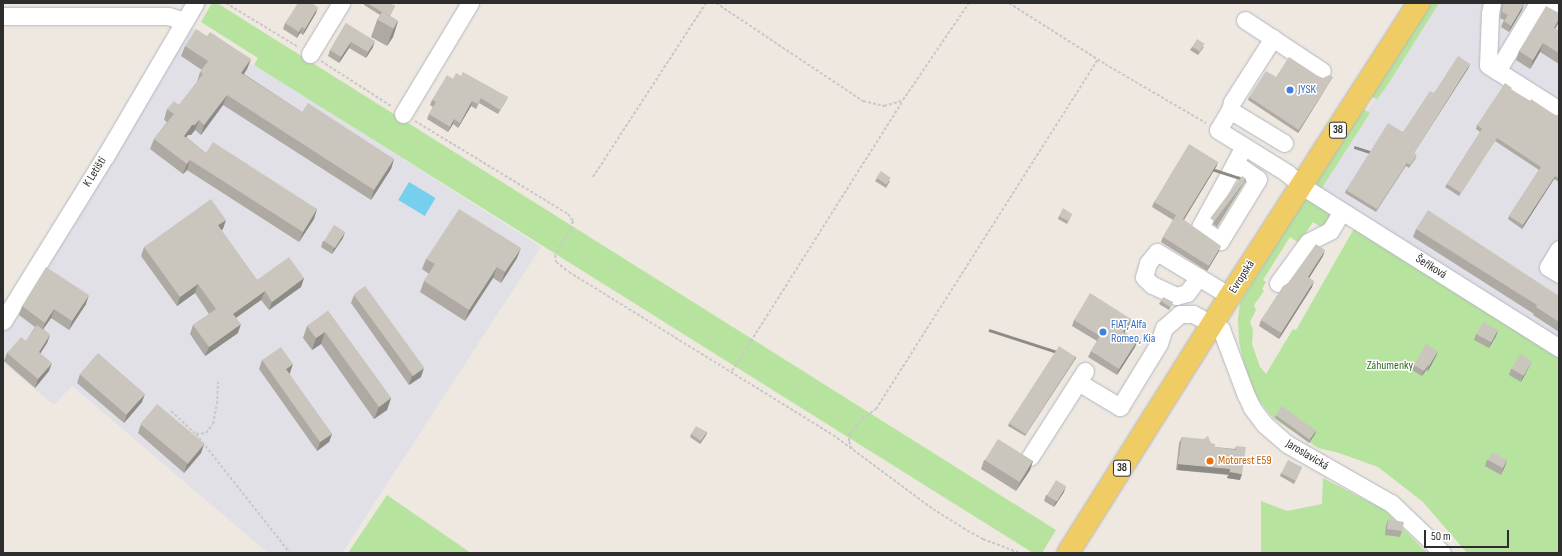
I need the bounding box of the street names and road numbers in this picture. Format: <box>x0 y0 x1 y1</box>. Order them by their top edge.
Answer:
road number: 38 <box>1328 121 1348 139</box>
street label: K Letišti <box>80 154 110 190</box>
street label: Šeříková <box>1413 252 1449 282</box>
street label: Evropská <box>1226 258 1258 296</box>
street label: Jaroslavická <box>1283 437 1331 473</box>
road number: 38 <box>1112 459 1132 477</box>

